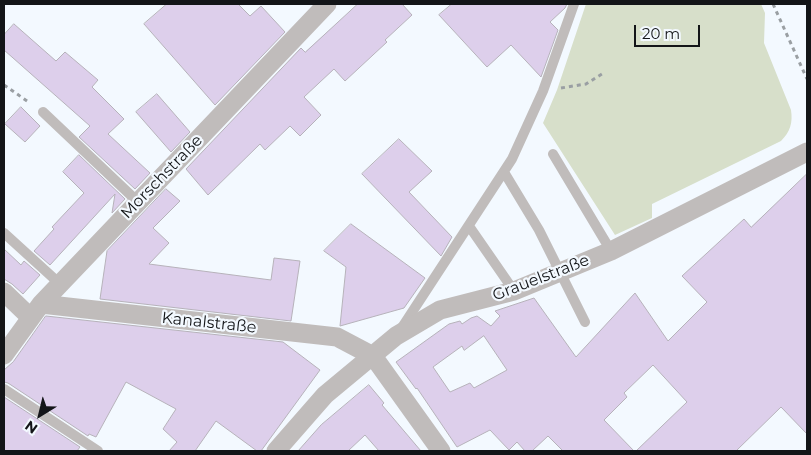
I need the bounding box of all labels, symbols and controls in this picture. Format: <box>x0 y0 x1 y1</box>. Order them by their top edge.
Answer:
scale bar <box>636 15 702 47</box>
text: 20 m <box>642 24 680 43</box>
street label: Morschstraße <box>117 131 207 223</box>
street label: Grauelstraße <box>490 251 592 305</box>
street label: Kanalstraße <box>161 308 257 338</box>
north arrow <box>15 390 65 440</box>
text: N <box>21 417 41 438</box>

